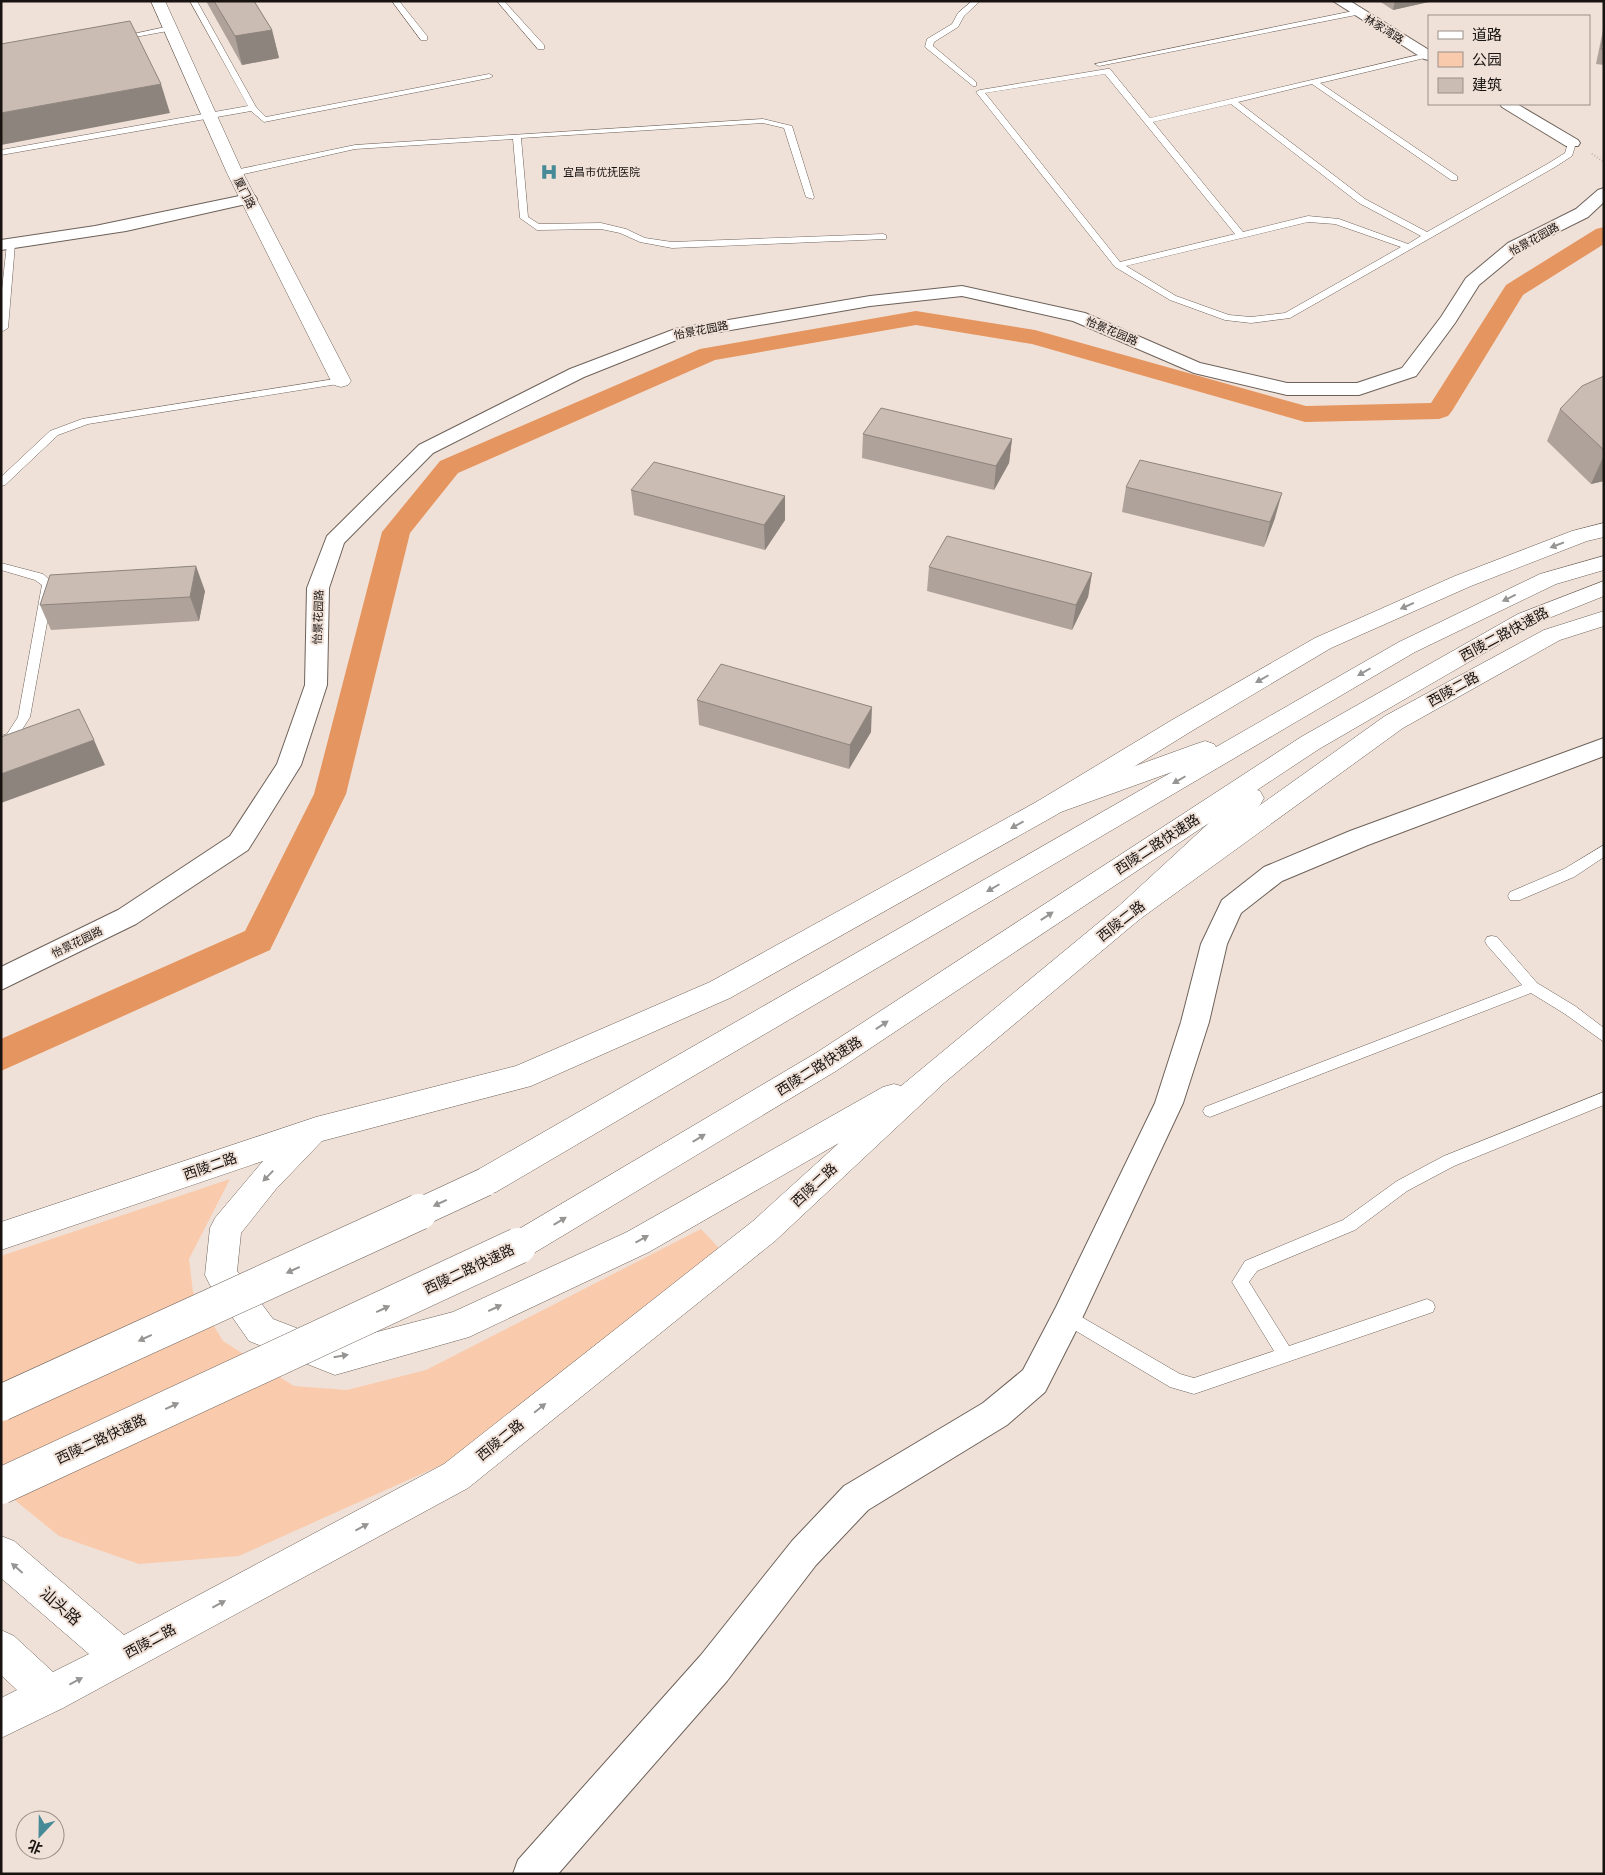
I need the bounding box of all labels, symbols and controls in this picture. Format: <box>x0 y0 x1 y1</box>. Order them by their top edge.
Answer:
street label: 林家湾路 <box>1362 11 1406 46</box>
legend <box>1428 15 1590 105</box>
text: 道路 <box>1472 25 1502 43</box>
text: 公园 <box>1472 50 1502 68</box>
text: 建筑 <box>1472 75 1502 93</box>
hospital icon: 宜昌市优抚医院 <box>539 162 559 182</box>
place label: 宜昌市优抚医院 <box>563 165 640 178</box>
street label: 厦门路 <box>232 175 259 210</box>
street label: 怡景花园路 <box>1507 220 1561 258</box>
street label: 怡景花园路 <box>1084 314 1140 347</box>
street label: 怡景花园路 <box>673 318 729 341</box>
one-way arrow <box>1550 542 1565 549</box>
street label: 怡景花园路 <box>310 589 325 645</box>
one-way arrow <box>1502 594 1516 602</box>
one-way arrow <box>1400 602 1414 610</box>
street label: 西陵二路快速路 <box>1457 603 1551 664</box>
one-way arrow <box>1358 667 1371 676</box>
street label: 西陵二路 <box>1424 668 1481 710</box>
one-way arrow <box>1255 674 1268 683</box>
one-way arrow <box>1172 775 1185 784</box>
street label: 西陵二路快速路 <box>1111 810 1202 877</box>
one-way arrow <box>1010 821 1024 829</box>
one-way arrow <box>986 883 999 892</box>
street label: 西陵二路 <box>1093 897 1148 945</box>
one-way arrow <box>1040 912 1054 921</box>
street label: 怡景花园路 <box>49 924 104 959</box>
one-way arrow <box>876 1020 889 1030</box>
street label: 西陵二路快速路 <box>773 1032 865 1099</box>
one-way arrow <box>693 1134 706 1143</box>
street label: 西陵二路 <box>181 1148 239 1183</box>
street label: 西陵二路 <box>787 1159 840 1210</box>
one-way arrow <box>262 1170 274 1182</box>
one-way arrow <box>433 1199 447 1207</box>
one-way arrow <box>553 1217 566 1226</box>
one-way arrow <box>635 1235 650 1243</box>
street label: 西陵二路快速路 <box>421 1240 517 1297</box>
one-way arrow <box>286 1266 300 1274</box>
one-way arrow <box>376 1304 390 1312</box>
one-way arrow <box>488 1304 502 1312</box>
one-way arrow <box>138 1334 152 1342</box>
one-way arrow <box>333 1352 349 1360</box>
one-way arrow <box>165 1402 180 1411</box>
one-way arrow <box>533 1403 546 1414</box>
street label: 西陵二路快速路 <box>53 1410 149 1467</box>
street label: 西陵二路 <box>473 1415 527 1464</box>
one-way arrow <box>355 1523 369 1531</box>
one-way arrow <box>11 1563 24 1574</box>
street label: 汕头路 <box>37 1583 86 1629</box>
one-way arrow <box>212 1600 226 1608</box>
street label: 西陵二路 <box>121 1620 178 1661</box>
one-way arrow <box>69 1677 83 1685</box>
north arrow <box>15 1810 65 1860</box>
text: 北 <box>25 1837 45 1858</box>

